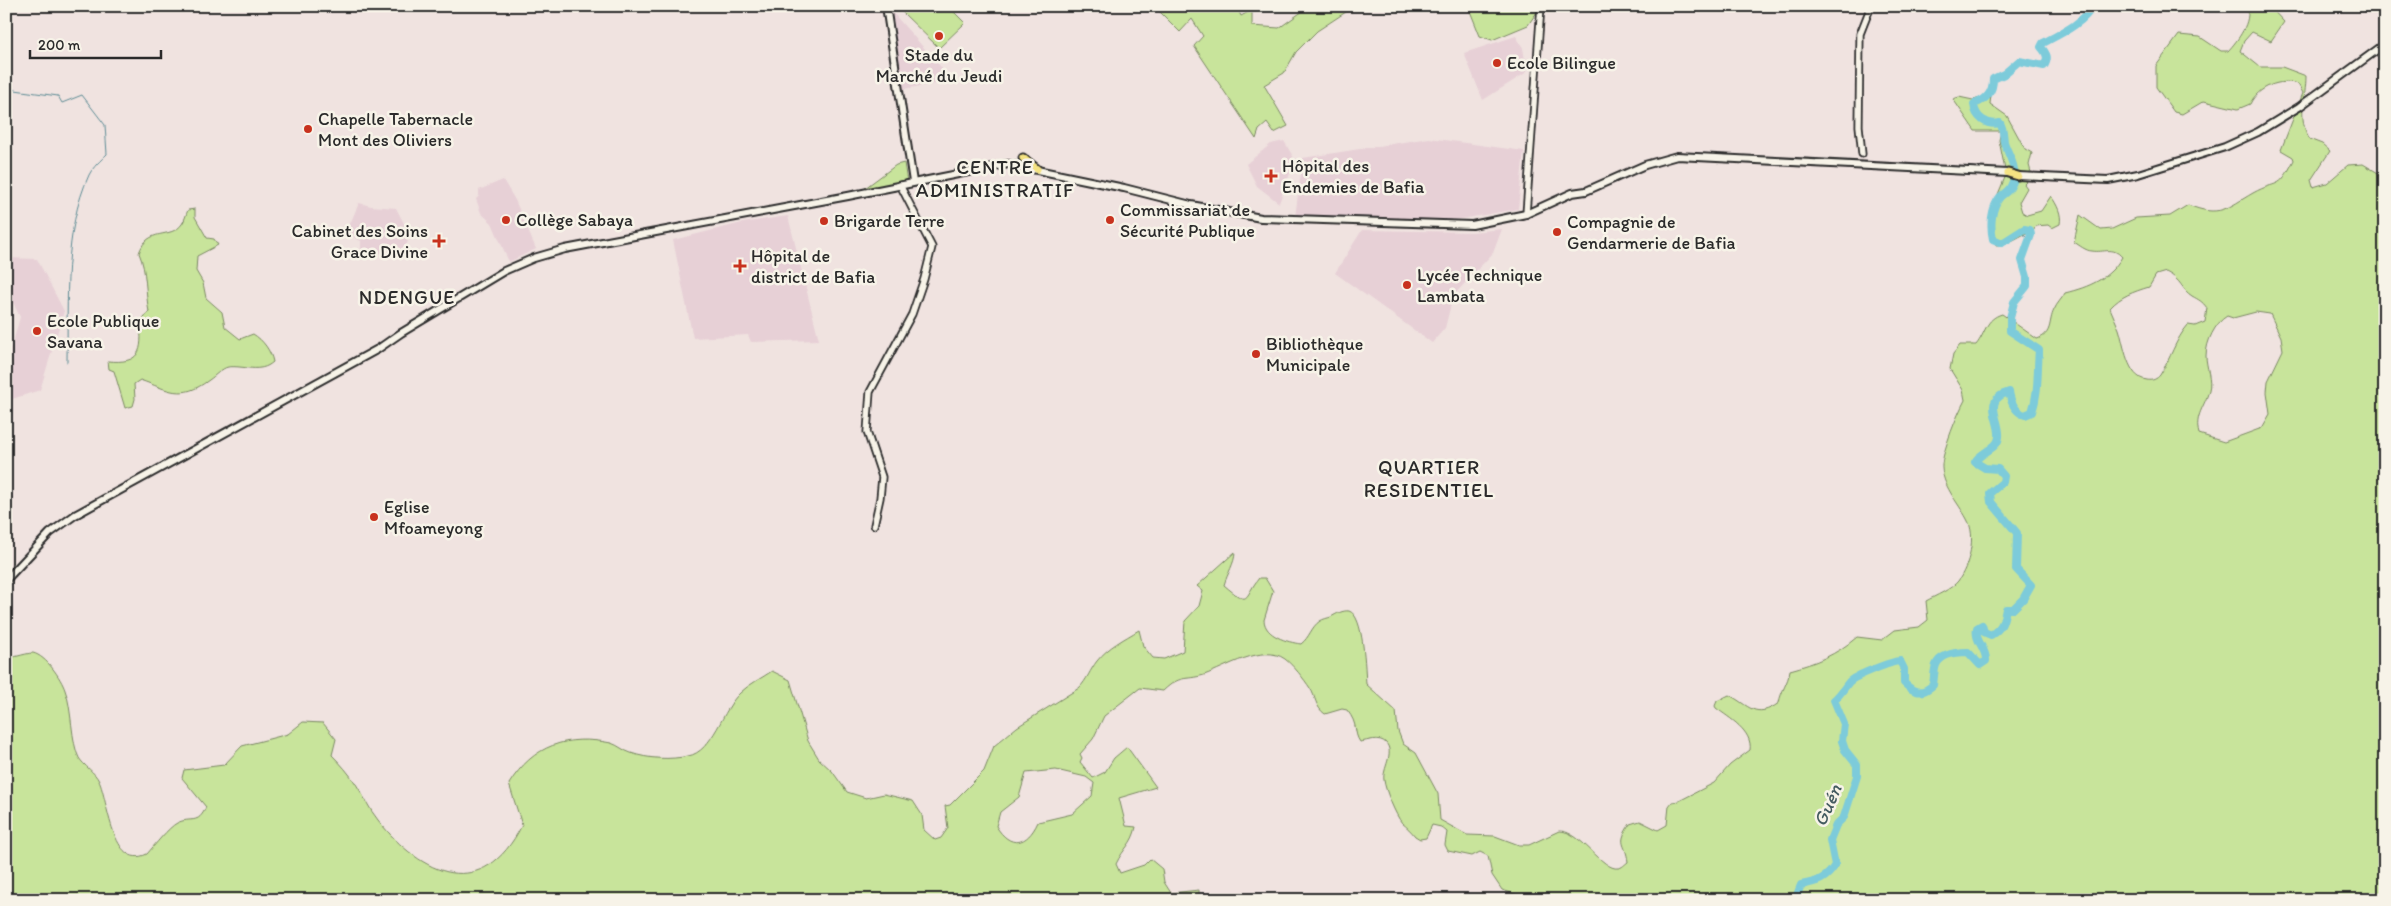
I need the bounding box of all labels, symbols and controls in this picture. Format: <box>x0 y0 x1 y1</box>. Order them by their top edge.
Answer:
scale bar <box>30 28 161 60</box>
marker: Stade du Marché du Jeudi <box>933 30 945 42</box>
text: 200 m <box>38 36 81 54</box>
place label: Stade du Marché du Jeudi <box>876 44 1002 87</box>
place label: Ecole Bilingue <box>1507 52 1616 74</box>
marker: Ecole Bilingue <box>1491 57 1503 69</box>
place label: Chapelle Tabernacle Mont des Oliviers <box>318 108 473 151</box>
marker: Chapelle Tabernacle Mont des Oliviers <box>302 123 314 135</box>
district label: CENTRE ADMINISTRATIF <box>916 155 1074 202</box>
place label: Hôpital des Endemies de Bafia <box>1282 155 1425 198</box>
marker: Hôpital des Endemies de Bafia <box>1264 169 1278 183</box>
place label: Commissariat de Sécurité Publique <box>1120 199 1255 242</box>
place label: Collège Sabaya <box>516 209 633 231</box>
place label: Brigarde Terre <box>834 210 945 232</box>
place label: Compagnie de Gendarmerie de Bafia <box>1567 211 1736 254</box>
marker: Collège Sabaya <box>500 214 512 226</box>
marker: Commissariat de Sécurité Publique <box>1104 214 1116 226</box>
marker: Brigarde Terre <box>818 215 830 227</box>
place label: Cabinet des Soins Grace Divine <box>291 220 428 263</box>
marker: Compagnie de Gendarmerie de Bafia <box>1551 226 1563 238</box>
marker: Cabinet des Soins Grace Divine <box>432 234 446 248</box>
place label: Hôpital de district de Bafia <box>751 245 875 288</box>
marker: Hôpital de district de Bafia <box>733 259 747 273</box>
place label: Lycée Technique Lambata <box>1417 264 1542 307</box>
marker: Lycée Technique Lambata <box>1401 279 1413 291</box>
district label: NDENGUE <box>359 285 455 309</box>
place label: Ecole Publique Savana <box>47 310 159 353</box>
marker: Ecole Publique Savana <box>31 325 43 337</box>
place label: Bibliothèque Municipale <box>1266 333 1363 376</box>
marker: Bibliothèque Municipale <box>1250 348 1262 360</box>
district label: QUARTIER RESIDENTIEL <box>1364 455 1494 502</box>
place label: Eglise Mfoameyong <box>384 496 484 539</box>
marker: Eglise Mfoameyong <box>368 511 380 523</box>
water label: Guén <box>1808 780 1847 830</box>

